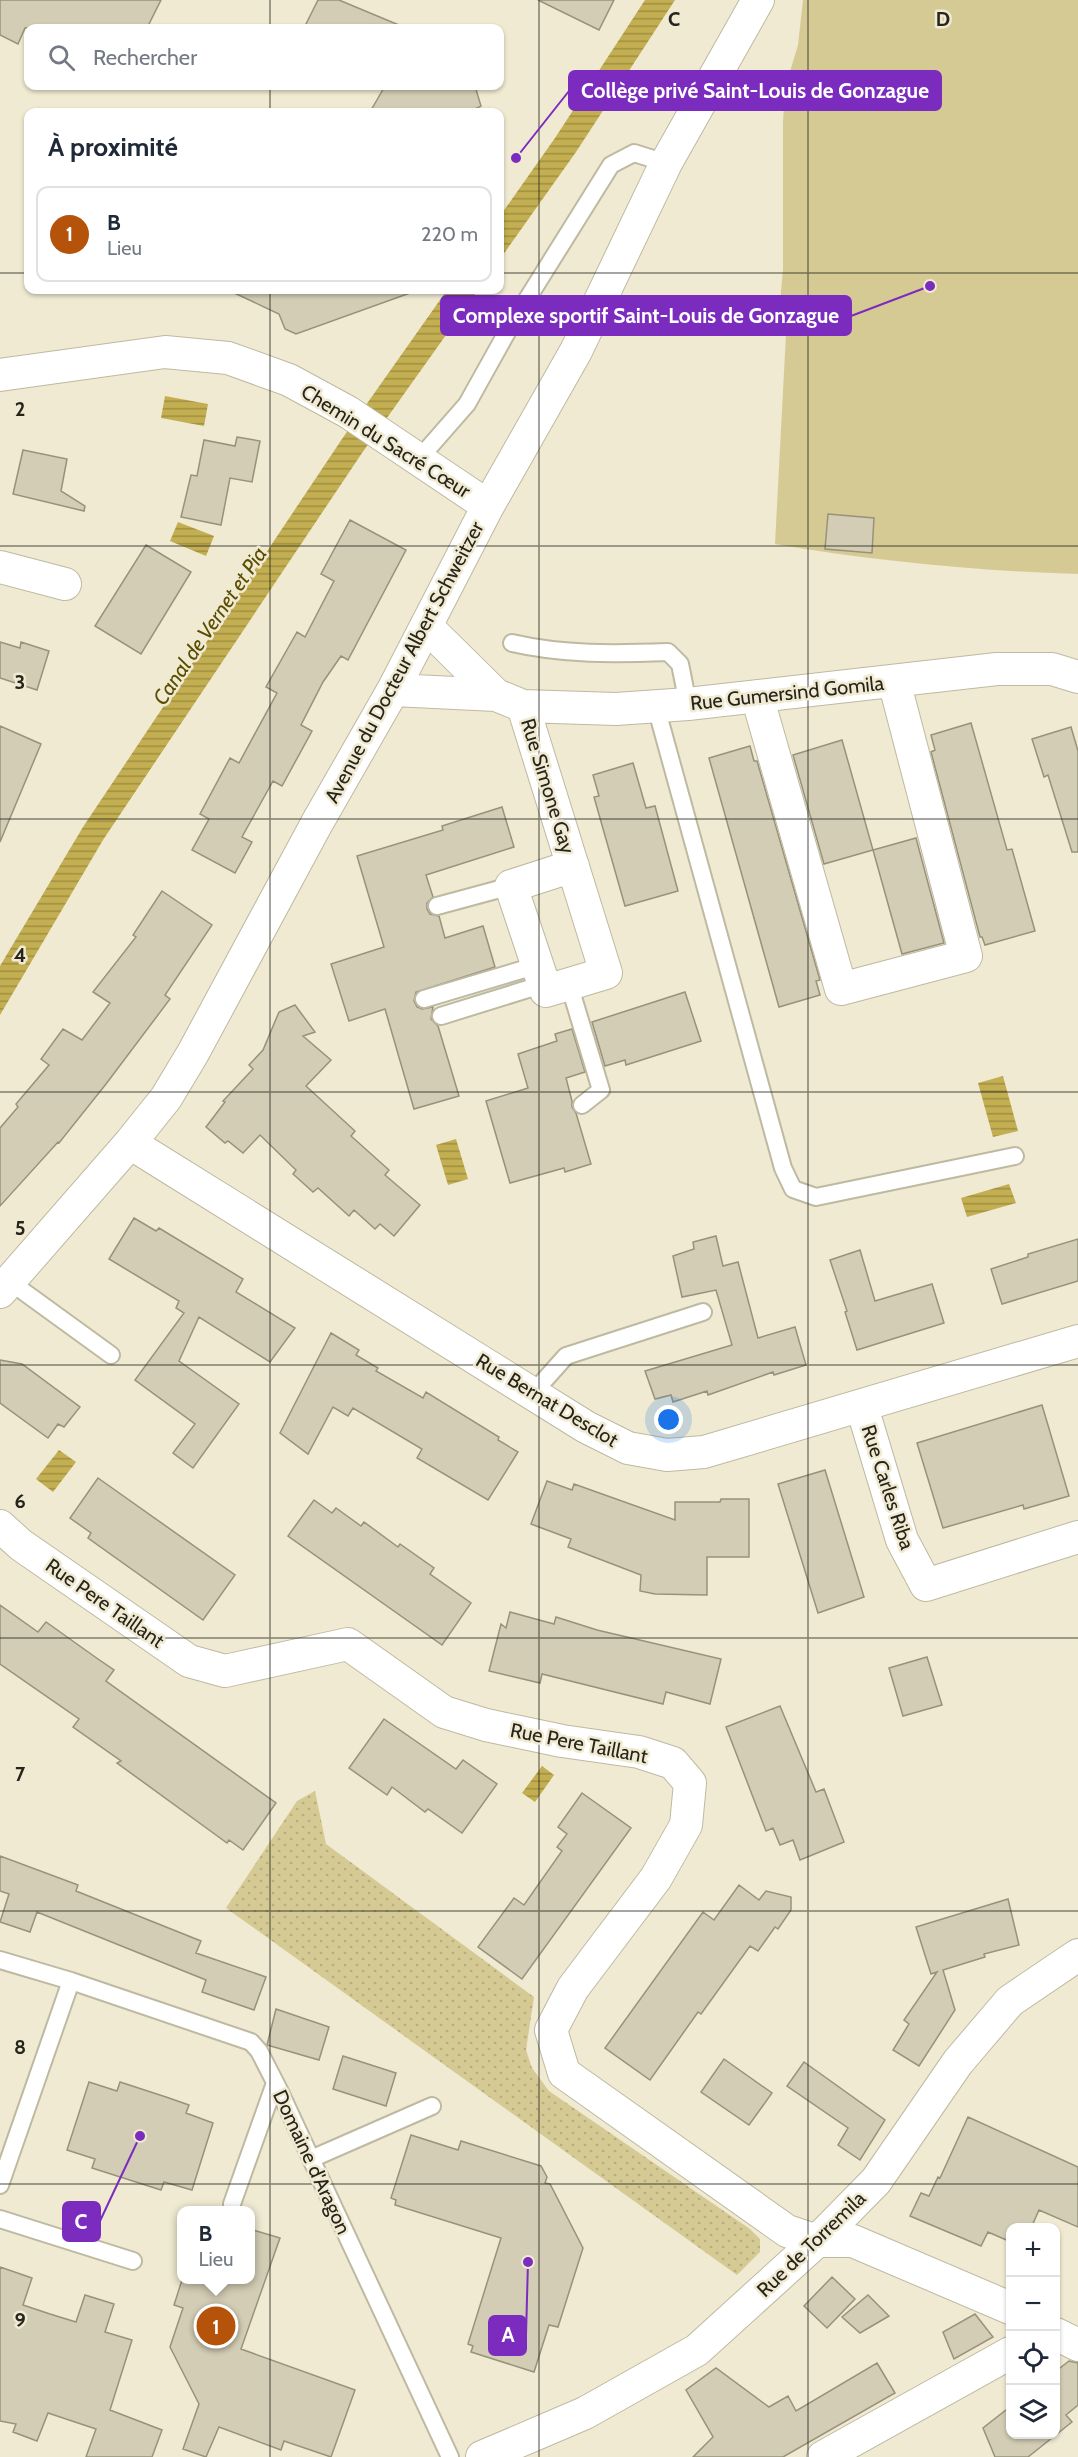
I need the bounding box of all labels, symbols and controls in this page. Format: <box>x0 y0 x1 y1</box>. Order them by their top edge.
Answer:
text: C <box>668 7 680 31</box>
text: D <box>936 7 950 31</box>
search box <box>24 24 504 90</box>
icon: search <box>45 41 78 74</box>
text: Rechercher <box>93 44 197 71</box>
callout: Collège privé Saint-Louis de Gonzague <box>569 71 941 110</box>
text: Collège privé Saint-Louis de Gonzague <box>581 78 929 103</box>
text: À proximité <box>48 131 178 163</box>
text: B <box>107 209 121 236</box>
text: 1 <box>66 222 73 246</box>
text: 220 m <box>421 222 478 246</box>
text: Lieu <box>107 236 142 260</box>
callout: Complexe sportif Saint-Louis de Gonzague <box>441 296 851 335</box>
text: Complexe sportif Saint-Louis de Gonzague <box>453 303 839 328</box>
street label: Chemin du Sacré Cœur <box>297 379 476 503</box>
text: 2 <box>15 397 25 421</box>
street label: Avenue du Docteur Albert Schweitzer <box>319 517 489 807</box>
water label: Canal de Vernet et Pia <box>147 542 272 710</box>
text: 3 <box>15 670 25 694</box>
street label: Rue Gumersind Gomila <box>689 671 885 715</box>
street label: Rue Simone Gay <box>516 716 580 856</box>
text: 4 <box>14 943 26 967</box>
text: 5 <box>15 1216 25 1240</box>
street label: Rue Bernat Desclot <box>472 1348 623 1452</box>
your location <box>654 1405 683 1434</box>
street label: Rue Carles Riba <box>857 1422 920 1553</box>
text: 6 <box>14 1489 26 1513</box>
street label: Rue Pere Taillant <box>41 1553 169 1653</box>
street label: Rue Pere Taillant <box>508 1718 650 1768</box>
text: 7 <box>15 1762 26 1786</box>
text: 8 <box>14 2035 26 2059</box>
street label: Domaine d'Aragon <box>268 2086 356 2238</box>
street label: Rue de Torremila <box>752 2186 871 2302</box>
callout: C <box>63 2202 100 2241</box>
popup <box>177 2206 255 2284</box>
text: C <box>75 2209 88 2234</box>
text: B <box>199 2220 212 2247</box>
map controls <box>1006 2223 1060 2439</box>
button: + <box>1006 2223 1060 2277</box>
text: Lieu <box>199 2247 233 2271</box>
button: − <box>1006 2277 1060 2331</box>
pin: 1 <box>196 2304 236 2348</box>
text: 9 <box>14 2308 26 2332</box>
callout: A <box>489 2316 526 2355</box>
text: A <box>501 2322 515 2347</box>
button: locate <box>1006 2331 1060 2385</box>
button: layers <box>1006 2385 1060 2439</box>

